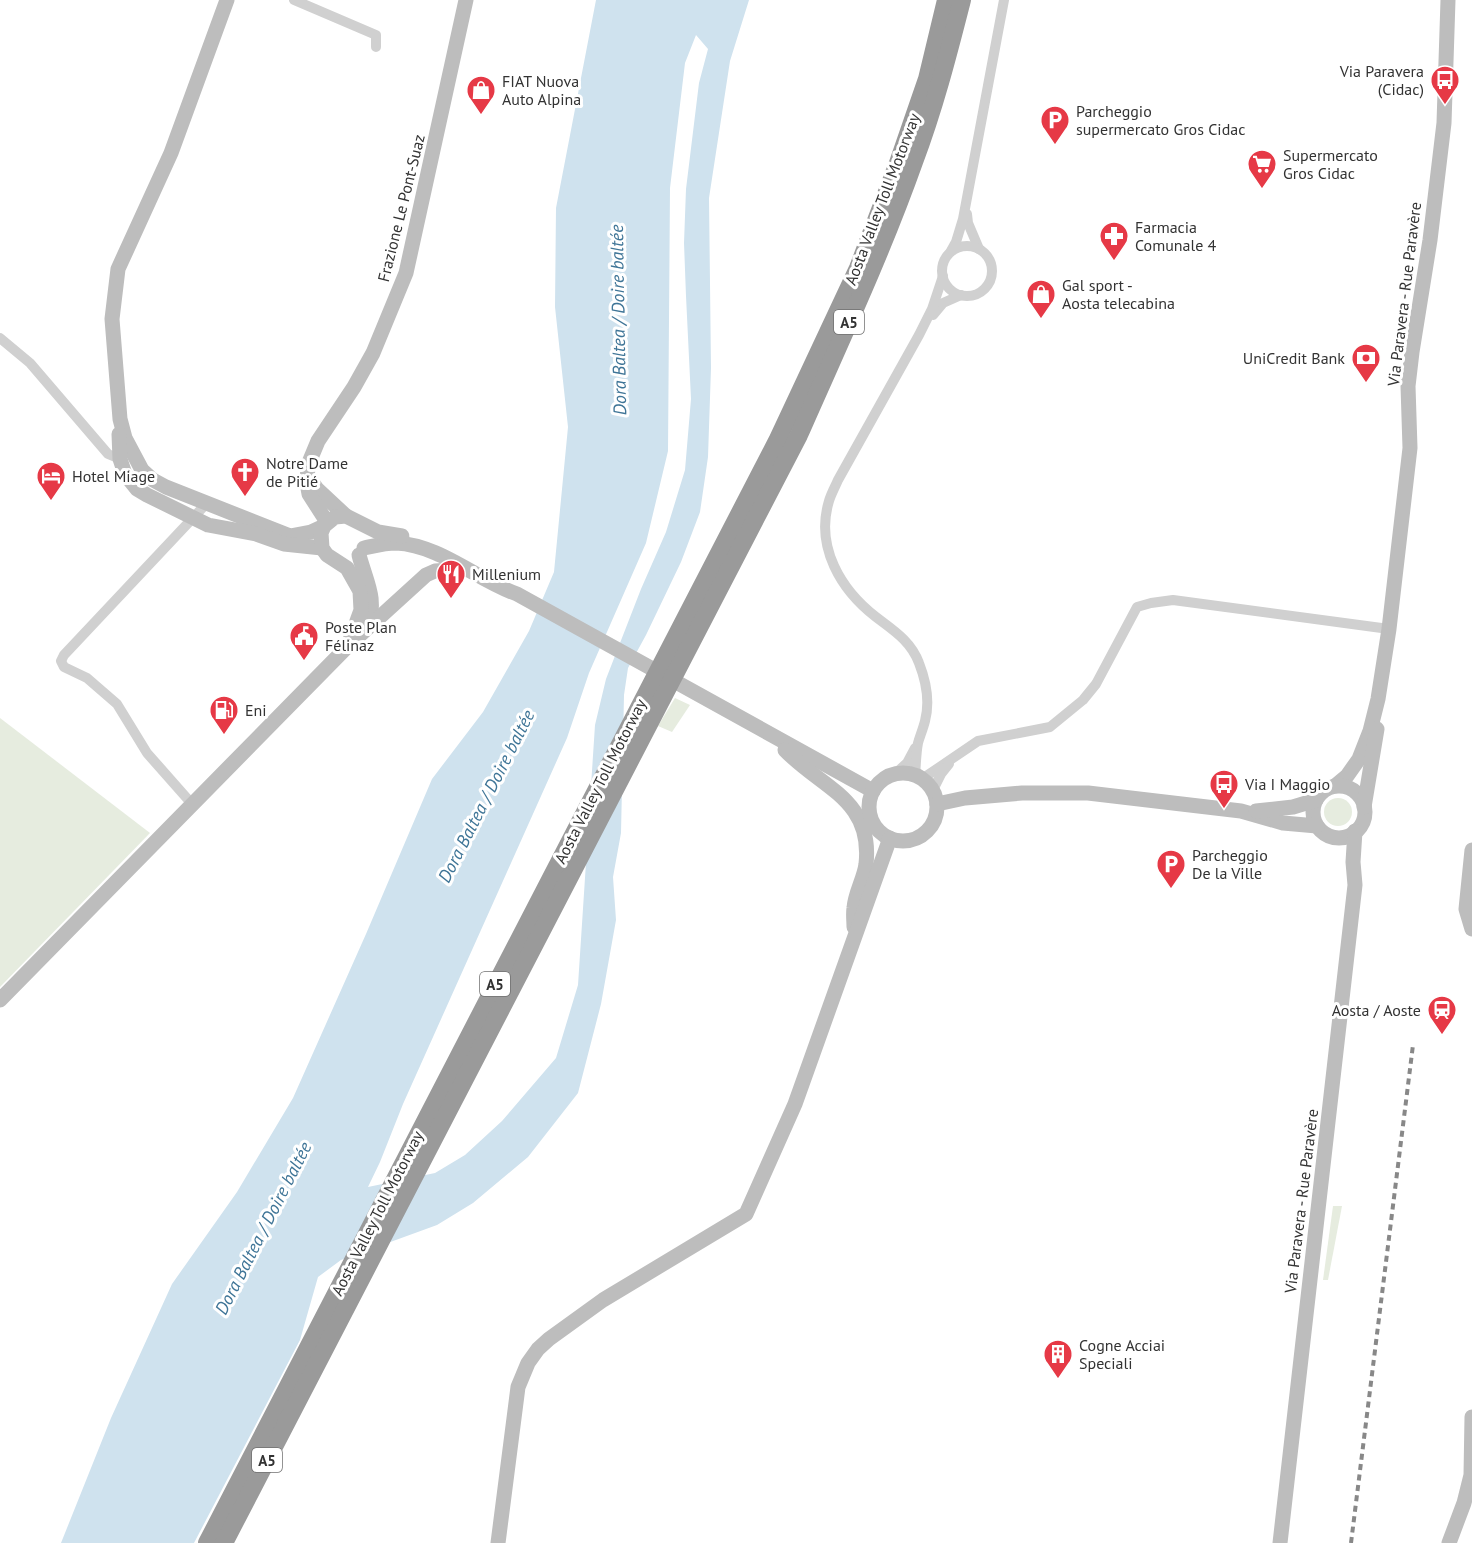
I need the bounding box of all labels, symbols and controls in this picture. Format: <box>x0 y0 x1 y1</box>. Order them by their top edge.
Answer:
place label: Via Paravera (Cidac) <box>1339 61 1424 99</box>
bus stop icon: Via Paravera (Cidac) <box>1429 64 1461 106</box>
place label: FIAT Nuova Auto Alpina <box>502 71 581 109</box>
shop icon: FIAT Nuova Auto Alpina <box>465 74 497 116</box>
place label: Parcheggio supermercato Gros Cidac <box>1076 101 1245 139</box>
parking icon: Parcheggio supermercato Gros Cidac <box>1039 104 1071 146</box>
street label: Aosta Valley Toll Motorway <box>840 110 924 288</box>
street label: Frazione Le Pont-Suaz <box>373 132 429 284</box>
place label: Supermercato Gros Cidac <box>1283 145 1378 183</box>
supermarket icon: Supermercato Gros Cidac <box>1246 148 1278 190</box>
street label: Via Paravera - Rue Paravère <box>1383 201 1425 388</box>
place label: Farmacia Comunale 4 <box>1135 217 1217 255</box>
pharmacy icon: Farmacia Comunale 4 <box>1098 220 1130 262</box>
water label: Dora Baltea / Doire baltée <box>605 224 631 416</box>
place label: Gal sport - Aosta telecabina <box>1062 275 1175 313</box>
shop icon: Gal sport - Aosta telecabina <box>1025 278 1057 320</box>
road number: A5 <box>834 310 864 334</box>
bank icon: UniCredit Bank <box>1350 342 1382 384</box>
place label: UniCredit Bank <box>1243 348 1345 368</box>
place label: Notre Dame de Pitié <box>266 453 348 491</box>
church icon: Notre Dame de Pitié <box>229 456 261 498</box>
hotel icon: Hotel Miage <box>35 460 67 502</box>
place label: Hotel Miage <box>72 466 155 486</box>
restaurant icon: Millenium <box>435 558 467 600</box>
place label: Millenium <box>472 564 541 584</box>
place label: Poste Plan Félinaz <box>325 617 397 655</box>
public building icon: Poste Plan Félinaz <box>288 620 320 662</box>
fuel station icon: Eni <box>208 694 240 736</box>
street label: Aosta Valley Toll Motorway <box>550 695 651 867</box>
place label: Eni <box>245 700 267 720</box>
water label: Dora Baltea / Doire baltée <box>432 705 540 886</box>
bus stop icon: Via I Maggio <box>1208 768 1240 810</box>
place label: Via I Maggio <box>1244 774 1330 794</box>
place label: Parcheggio De la Ville <box>1192 845 1268 883</box>
parking icon: Parcheggio De la Ville <box>1155 848 1187 890</box>
road number: A5 <box>480 972 510 996</box>
station icon: Aosta / Aoste <box>1426 994 1458 1036</box>
place label: Aosta / Aoste <box>1332 1000 1421 1020</box>
street label: Via Paravera - Rue Paravère <box>1280 1108 1322 1295</box>
street label: Aosta Valley Toll Motorway <box>327 1127 428 1299</box>
water label: Dora Baltea / Doire baltée <box>209 1137 317 1318</box>
place label: Cogne Acciai Speciali <box>1079 1335 1165 1373</box>
building icon: Cogne Acciai Speciali <box>1042 1338 1074 1380</box>
road number: A5 <box>252 1448 282 1472</box>

